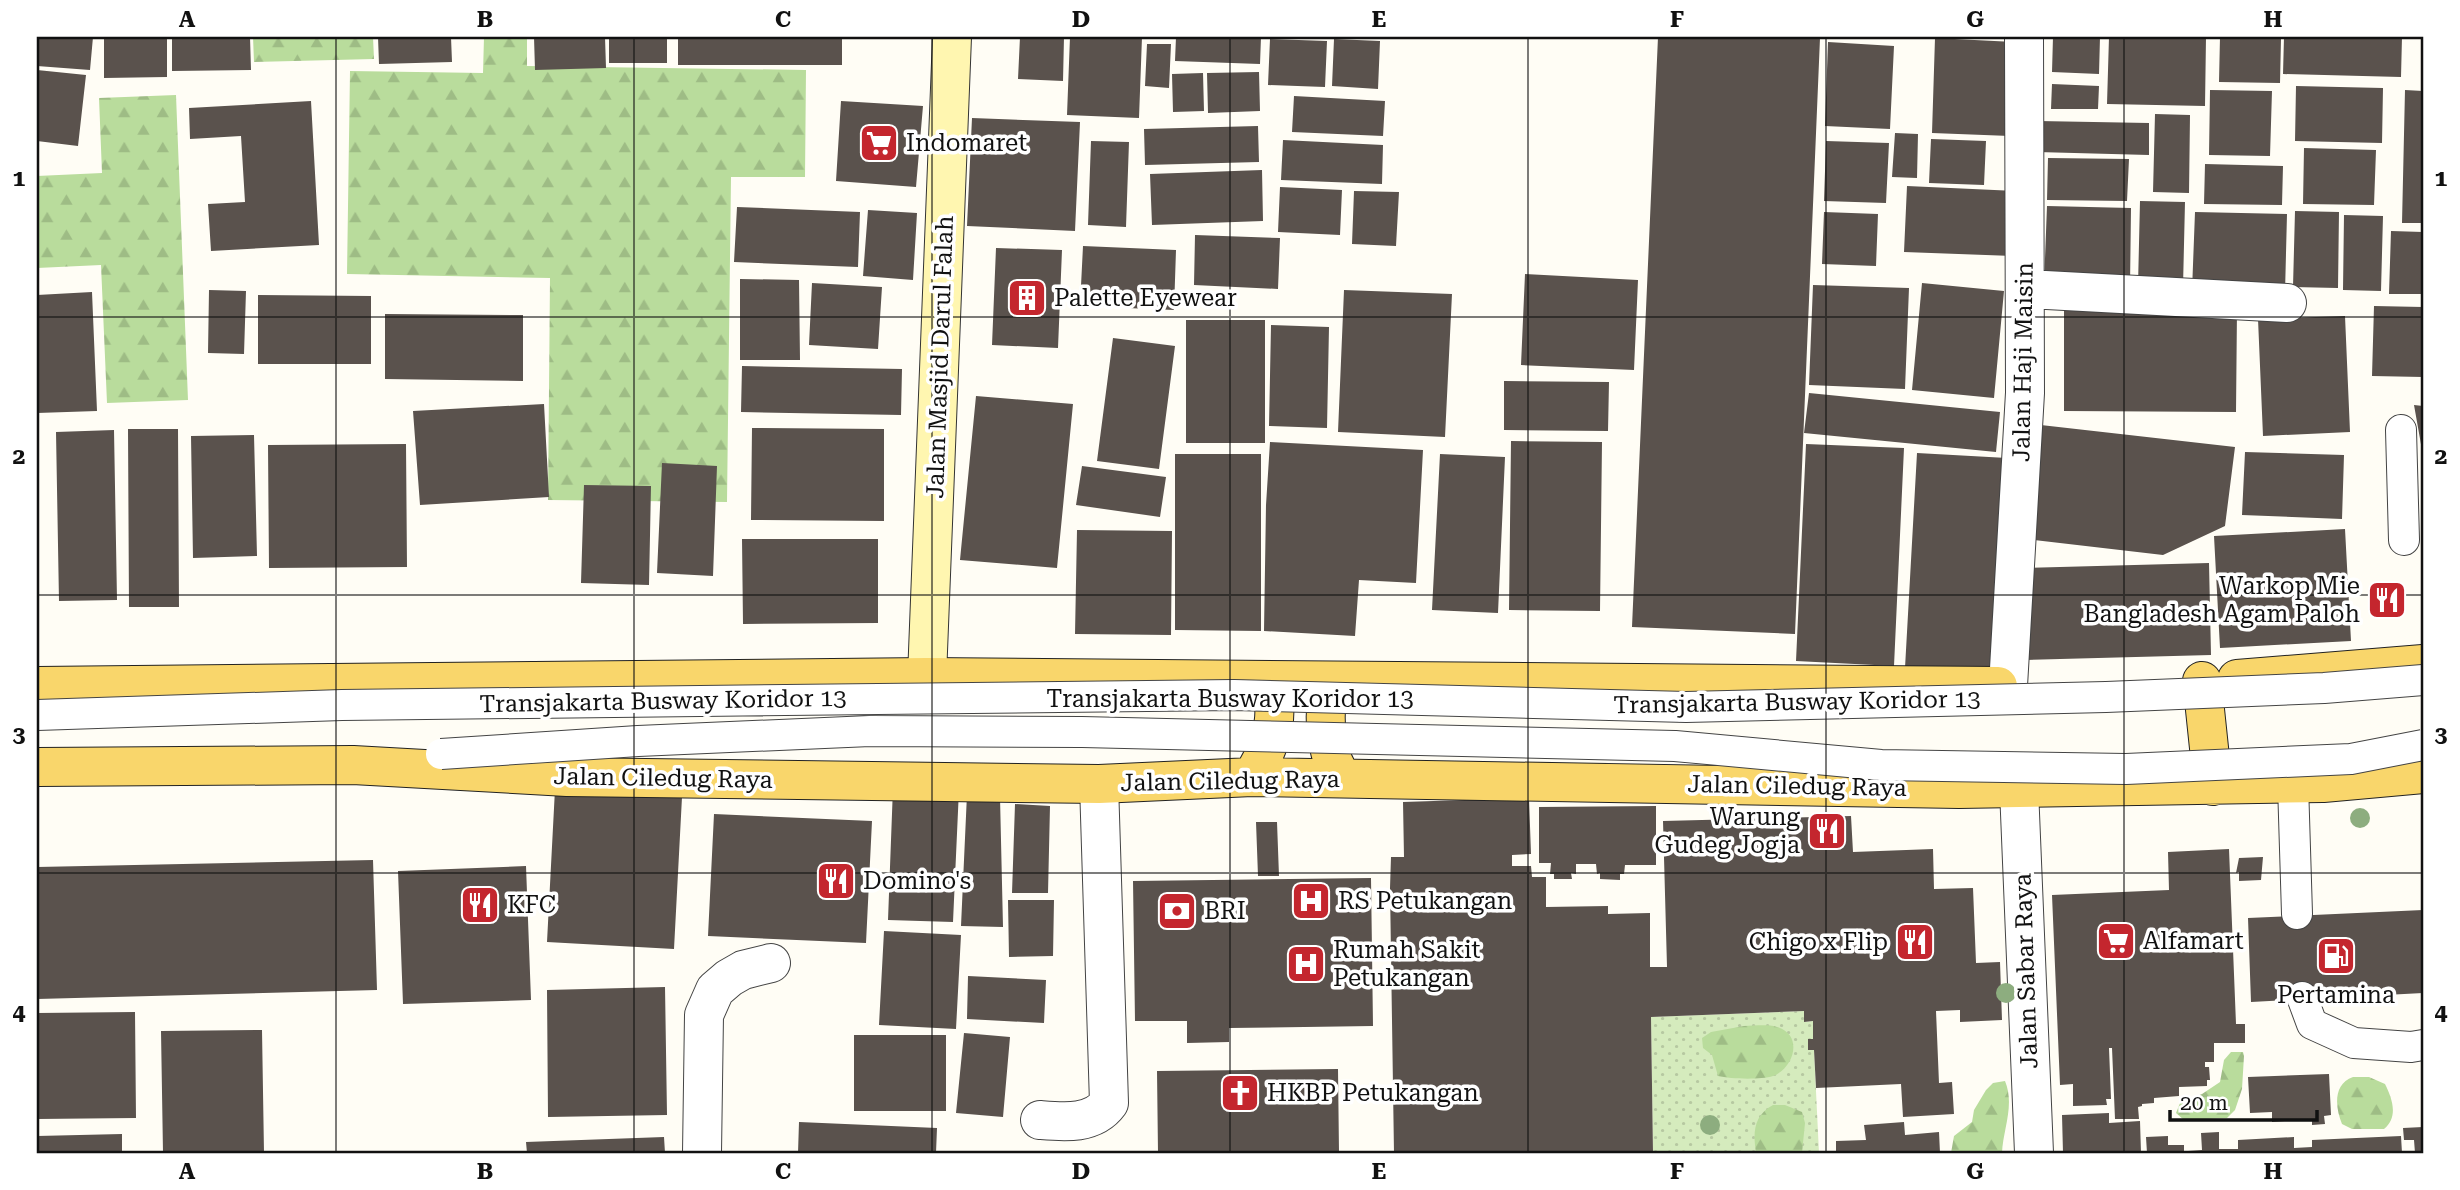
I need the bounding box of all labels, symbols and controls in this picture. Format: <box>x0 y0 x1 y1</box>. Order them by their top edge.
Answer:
text: A <box>179 6 196 33</box>
text: B <box>477 6 493 33</box>
text: C <box>775 6 791 33</box>
text: D <box>1072 6 1090 33</box>
text: E <box>1372 6 1386 33</box>
text: F <box>1670 6 1684 33</box>
text: G <box>1966 6 1984 33</box>
text: H <box>2264 6 2283 33</box>
supermarket icon: Indomaret <box>858 122 900 164</box>
place label: Indomaret <box>906 129 1027 157</box>
text: 1 <box>13 165 26 192</box>
text: 1 <box>2435 165 2448 192</box>
street label: Jalan Masjid Darul Falah <box>921 215 959 499</box>
street label: Jalan Haji Maisin <box>2007 262 2039 462</box>
building icon: Palette Eyewear <box>1006 277 1048 319</box>
place label: Palette Eyewear <box>1054 284 1237 312</box>
text: 2 <box>13 443 25 470</box>
text: 2 <box>2435 443 2447 470</box>
place label: Warkop Mie Bangladesh Agam Paloh <box>2084 572 2360 628</box>
restaurant icon: Warkop Mie Bangladesh Agam Paloh <box>2366 579 2408 621</box>
street label: Transjakarta Busway Koridor 13 <box>479 684 847 718</box>
street label: Transjakarta Busway Koridor 13 <box>1046 685 1414 713</box>
street label: Transjakarta Busway Koridor 13 <box>1613 685 1981 719</box>
text: 3 <box>13 721 26 748</box>
text: 3 <box>2435 721 2448 748</box>
street label: Jalan Ciledug Raya <box>553 762 773 794</box>
street label: Jalan Ciledug Raya <box>1120 765 1340 797</box>
street label: Jalan Ciledug Raya <box>1687 770 1907 802</box>
place label: Warung Gudeg Jogja <box>1655 803 1800 859</box>
restaurant icon: Warung Gudeg Jogja <box>1806 810 1848 852</box>
restaurant icon: Domino's <box>815 860 857 902</box>
place label: Domino's <box>863 867 971 895</box>
street label: Jalan Sabar Raya <box>2009 873 2043 1069</box>
hospital icon: RS Petukangan <box>1290 880 1332 922</box>
restaurant icon: KFC <box>459 884 501 926</box>
place label: RS Petukangan <box>1338 887 1512 915</box>
bank icon: BRI <box>1156 890 1198 932</box>
place label: KFC <box>507 891 556 919</box>
place label: BRI <box>1204 897 1246 925</box>
supermarket icon: Alfamart <box>2095 920 2137 962</box>
restaurant icon: Chigo x Flip <box>1894 921 1936 963</box>
place label: Alfamart <box>2143 927 2244 955</box>
place label: Chigo x Flip <box>1749 928 1888 956</box>
fuel station icon: Pertamina <box>2315 935 2357 977</box>
place label: Rumah Sakit Petukangan <box>1333 936 1481 992</box>
hospital icon: Rumah Sakit Petukangan <box>1285 943 1327 985</box>
place label: Pertamina <box>2277 981 2395 1009</box>
text: 4 <box>13 999 26 1026</box>
text: 4 <box>2435 999 2448 1026</box>
church icon: HKBP Petukangan <box>1219 1072 1261 1114</box>
scale bar <box>2170 1078 2316 1122</box>
place label: HKBP Petukangan <box>1267 1079 1479 1107</box>
text: 20 m <box>2180 1091 2228 1115</box>
text: A <box>179 1158 196 1185</box>
text: B <box>477 1158 493 1185</box>
text: C <box>775 1158 791 1185</box>
text: D <box>1072 1158 1090 1185</box>
text: E <box>1372 1158 1386 1185</box>
text: F <box>1670 1158 1684 1185</box>
text: G <box>1966 1158 1984 1185</box>
text: H <box>2264 1158 2283 1185</box>

